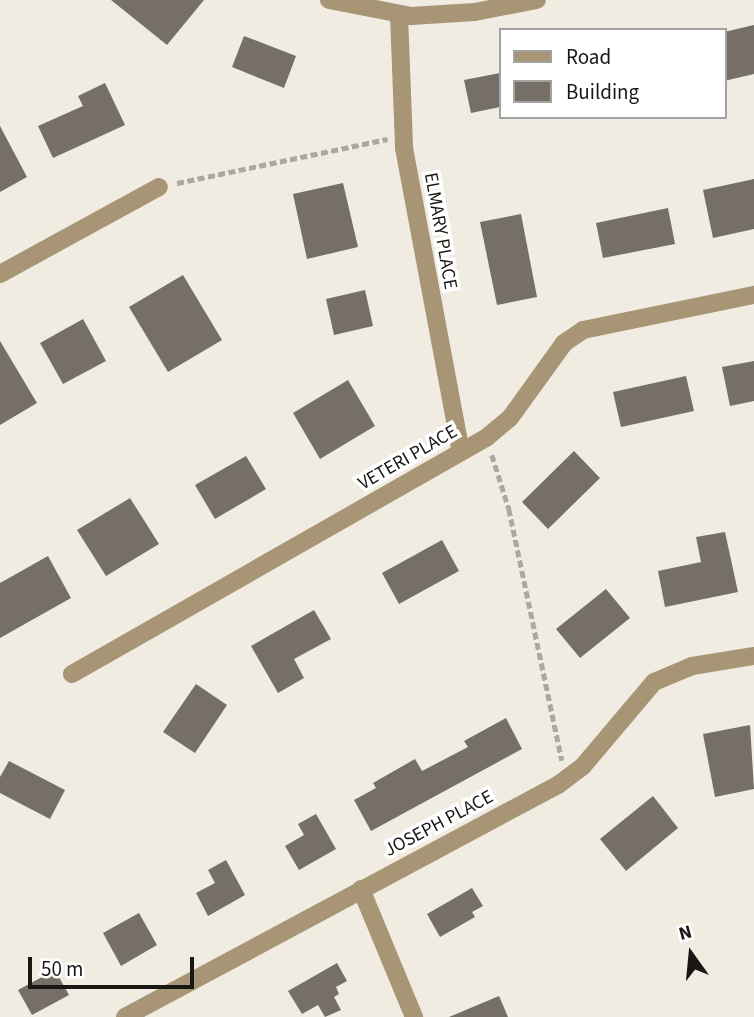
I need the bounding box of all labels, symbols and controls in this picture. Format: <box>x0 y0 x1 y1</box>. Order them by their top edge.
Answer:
legend <box>498 28 726 119</box>
text: Road <box>566 42 611 72</box>
text: Building <box>566 77 639 107</box>
street label: ELMARY PLACE <box>419 171 461 291</box>
street label: VETERI PLACE <box>354 420 462 496</box>
street label: JOSEPH PLACE <box>381 786 497 862</box>
north arrow <box>656 919 726 989</box>
text: N <box>676 919 695 948</box>
scale bar <box>32 944 198 988</box>
text: 50 m <box>41 954 83 984</box>

